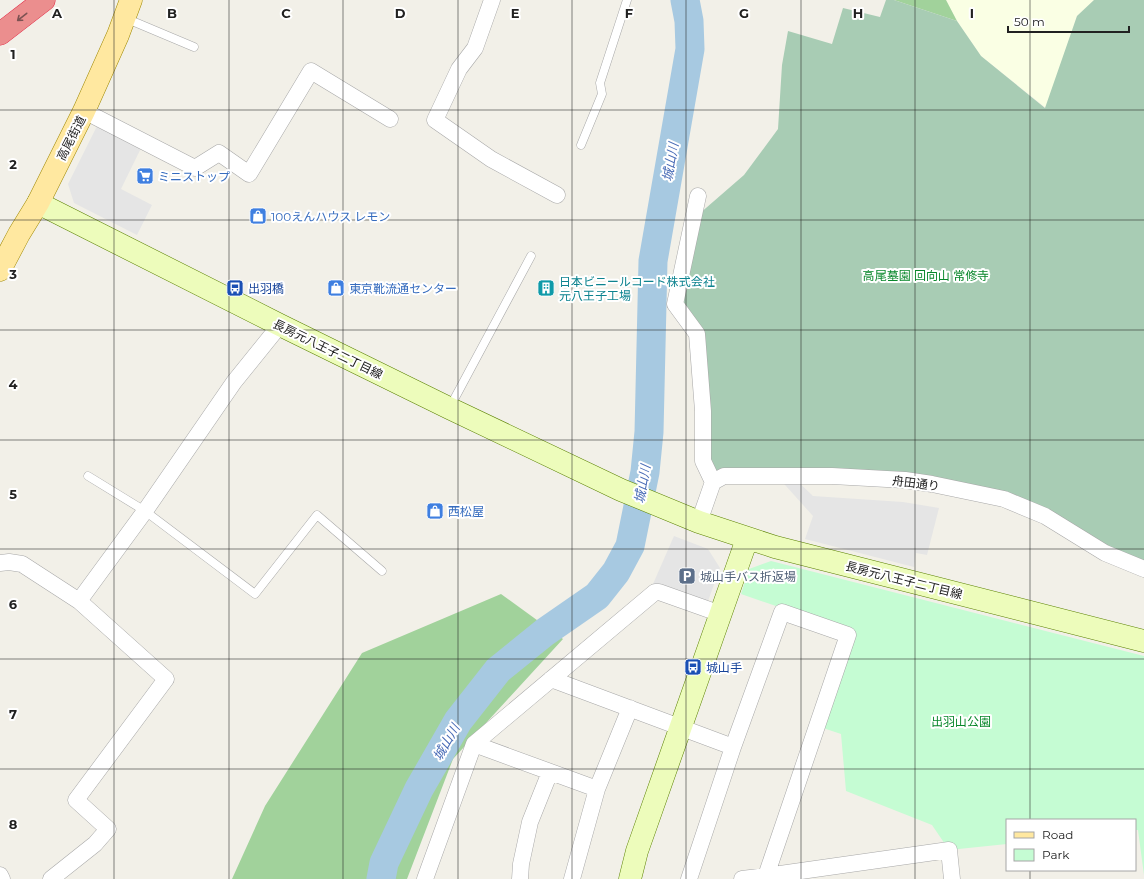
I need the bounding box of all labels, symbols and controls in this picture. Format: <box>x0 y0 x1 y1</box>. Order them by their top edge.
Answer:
text: A <box>51 5 63 21</box>
text: B <box>167 5 177 21</box>
text: C <box>281 5 291 21</box>
text: D <box>395 5 406 21</box>
text: E <box>511 5 520 21</box>
text: F <box>625 5 633 21</box>
text: G <box>739 5 749 21</box>
text: H <box>853 5 863 21</box>
text: I <box>970 5 974 21</box>
scale bar <box>1008 8 1129 34</box>
one-way arrow <box>17 13 28 22</box>
text: 50 m <box>1014 14 1045 29</box>
text: 1 <box>10 46 16 62</box>
street label: 高尾街道 <box>53 113 89 163</box>
water label: 城山川 <box>659 139 682 183</box>
text: 2 <box>9 156 17 172</box>
supermarket icon: ミニストップ <box>135 166 155 186</box>
place label: ミニストップ <box>158 169 230 184</box>
shop icon: 100えんハウス レモン <box>248 206 268 226</box>
place label: 100えんハウス レモン <box>271 209 390 224</box>
text: 3 <box>8 266 17 282</box>
park label: 高尾墓園 回向山 常修寺 <box>863 268 989 283</box>
place label: 日本ビニールコード株式会社 元八王子工場 <box>559 274 715 303</box>
bus stop icon: 出羽橋 <box>225 278 245 298</box>
shop icon: 東京靴流通センター <box>326 278 346 298</box>
building icon: 日本ビニールコード株式会社 元八王子工場 <box>536 278 556 298</box>
place label: 出羽橋 <box>248 281 284 296</box>
place label: 東京靴流通センター <box>349 281 457 296</box>
street label: 長房元八王子二丁目線 <box>271 316 385 382</box>
text: 4 <box>9 376 18 392</box>
water label: 城山川 <box>631 461 654 505</box>
street label: 舟田通り <box>891 473 941 493</box>
text: 5 <box>9 486 17 502</box>
shop icon: 西松屋 <box>425 501 445 521</box>
place label: 西松屋 <box>448 504 484 519</box>
street label: 長房元八王子二丁目線 <box>844 558 964 602</box>
parking icon: 城山手バス折返場 <box>677 566 697 586</box>
place label: 城山手バス折返場 <box>700 569 796 584</box>
text: 6 <box>9 596 18 612</box>
bus stop icon: 城山手 <box>683 657 703 677</box>
place label: 城山手 <box>706 660 742 675</box>
text: 7 <box>9 706 17 722</box>
park label: 出羽山公園 <box>931 714 991 729</box>
water label: 城山川 <box>429 719 464 763</box>
text: 8 <box>9 816 18 832</box>
legend <box>1006 819 1136 871</box>
text: Road <box>1042 827 1073 842</box>
text: Park <box>1042 847 1070 862</box>

